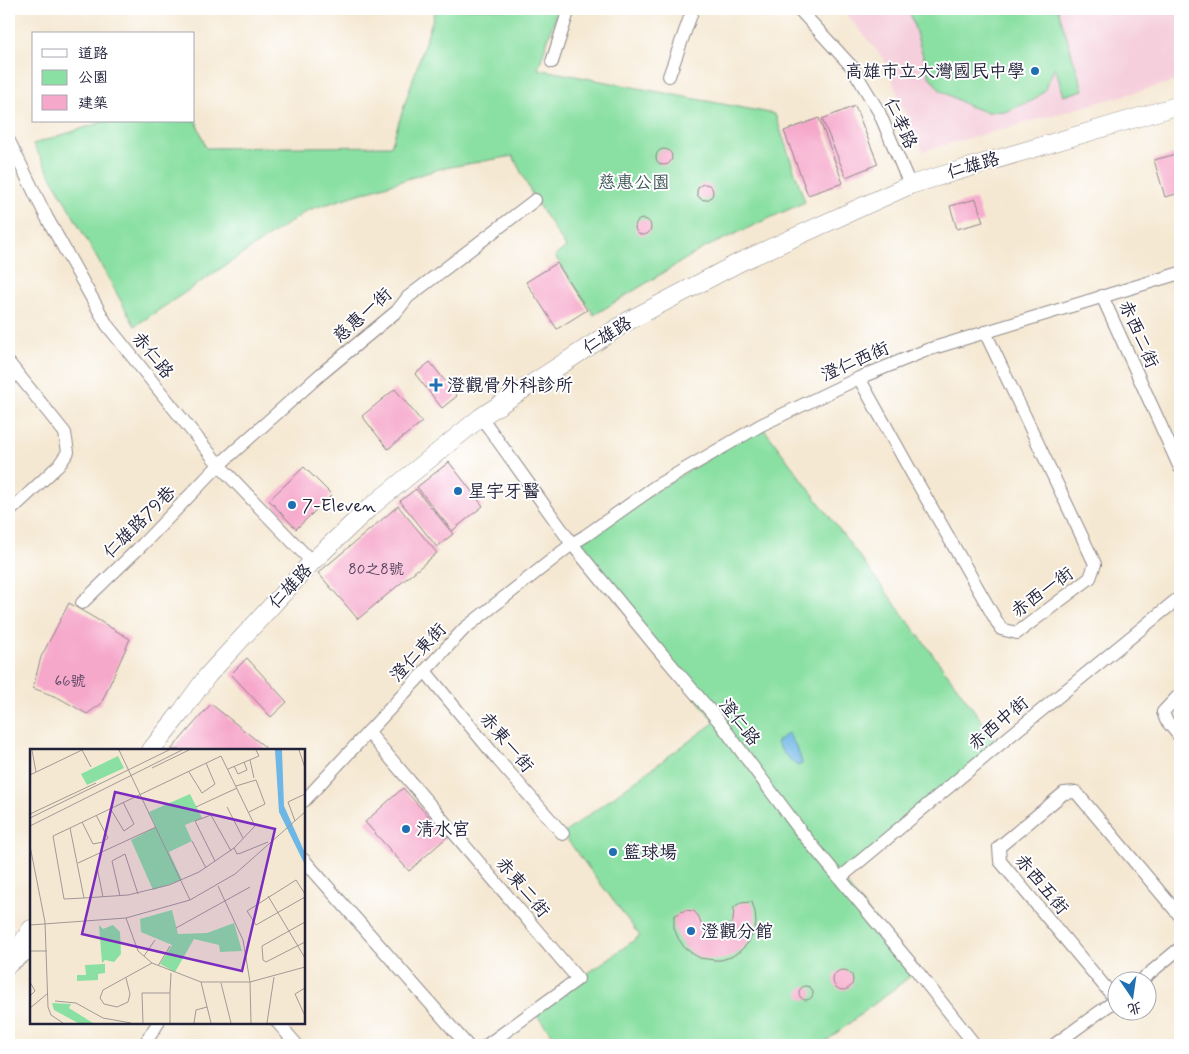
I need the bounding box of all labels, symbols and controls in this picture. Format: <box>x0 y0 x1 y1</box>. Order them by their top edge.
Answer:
legend <box>32 32 195 122</box>
text: 道路 <box>78 44 108 64</box>
place label: 高雄市立大灣國民中學 <box>845 60 1025 84</box>
marker: 高雄市立大灣國民中學 <box>1029 65 1041 77</box>
text: 公園 <box>78 68 108 88</box>
text: 建築 <box>78 94 108 114</box>
street label: 仁孝路 <box>878 94 922 153</box>
street label: 仁雄路 <box>944 147 1003 185</box>
park label: 慈惠公園 <box>598 171 670 195</box>
street label: 慈惠一街 <box>328 283 397 349</box>
street label: 赤西二街 <box>1112 297 1164 372</box>
street label: 仁雄路 <box>578 311 637 360</box>
street label: 赤仁路 <box>126 327 179 384</box>
street label: 澄仁西街 <box>818 336 893 388</box>
place label: 澄觀骨外科診所 <box>447 374 573 398</box>
marker: 澄觀骨外科診所 <box>429 378 443 392</box>
place label: 星宇牙醫 <box>468 480 540 504</box>
street label: 仁雄路79巷 <box>98 481 181 564</box>
marker: 星宇牙醫 <box>452 485 464 497</box>
place label: 7-Eleven <box>302 494 376 518</box>
marker: 7-Eleven <box>286 499 298 511</box>
street label: 仁雄路 <box>264 559 318 615</box>
house number: 80之8號 <box>348 560 404 580</box>
street label: 赤西一街 <box>1006 562 1079 624</box>
street label: 澄仁東街 <box>385 618 452 687</box>
house number: 66號 <box>55 672 85 692</box>
street label: 赤西中街 <box>963 691 1034 756</box>
street label: 澄仁路 <box>713 694 765 751</box>
street label: 赤東一街 <box>474 707 539 778</box>
inset map <box>30 749 305 1024</box>
place label: 清水宮 <box>416 818 470 842</box>
marker: 清水宮 <box>400 823 412 835</box>
place label: 籃球場 <box>623 841 677 865</box>
marker: 籃球場 <box>607 846 619 858</box>
street label: 赤西五街 <box>1009 849 1074 920</box>
street label: 赤東二街 <box>490 852 555 923</box>
place label: 澄觀分館 <box>701 920 773 944</box>
marker: 澄觀分館 <box>685 925 697 937</box>
north arrow <box>1106 972 1156 1022</box>
text: 北 <box>1126 997 1144 1018</box>

